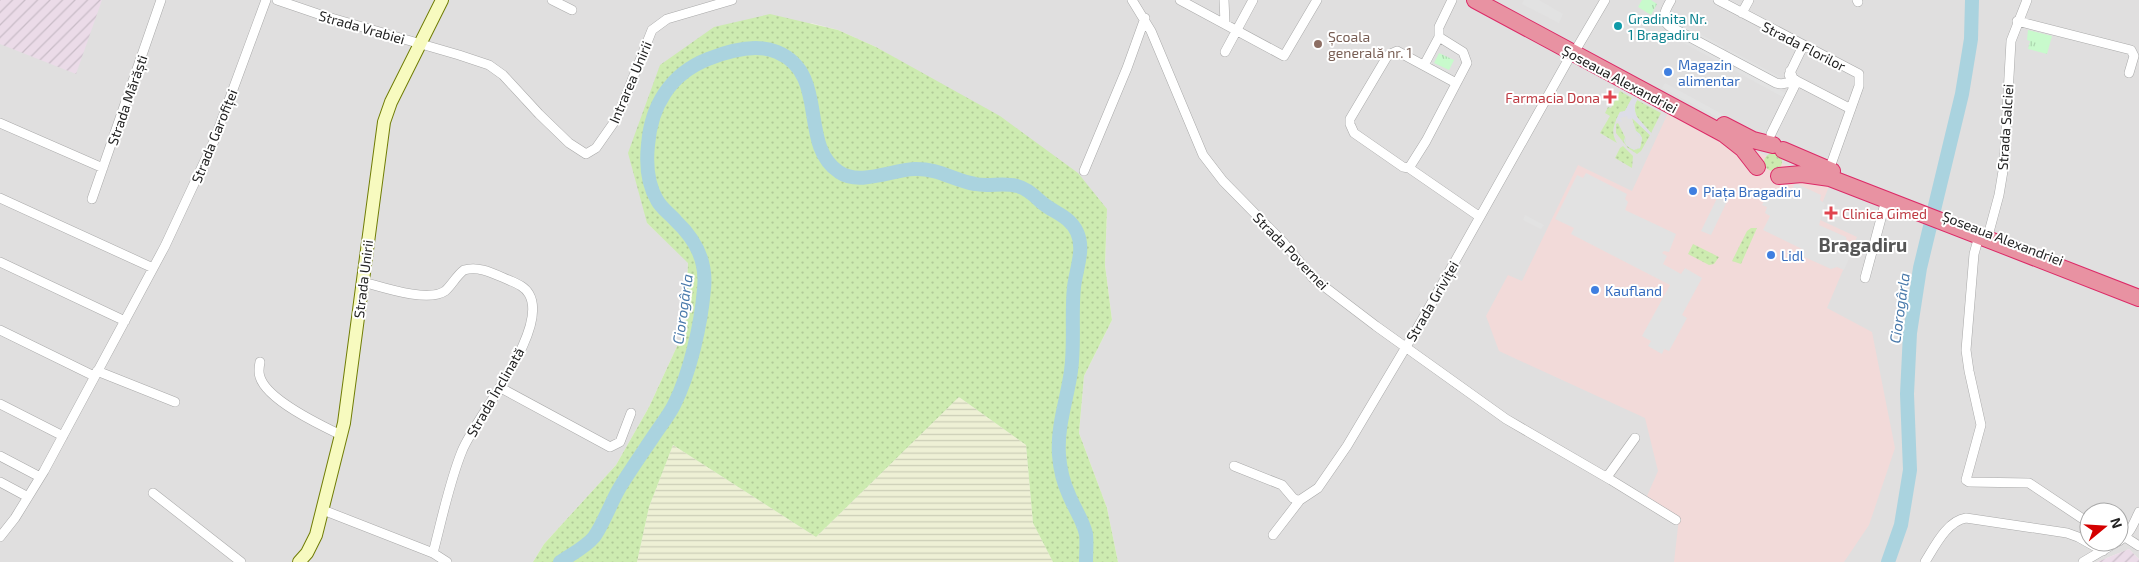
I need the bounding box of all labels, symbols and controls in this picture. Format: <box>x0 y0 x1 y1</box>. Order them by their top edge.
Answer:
street label: Strada Vrabiei <box>317 7 407 47</box>
place label: Gradinita Nr. 1 Bragadiru <box>1628 10 1707 43</box>
street label: Strada Florilor <box>1759 18 1849 75</box>
marker: Gradinita Nr. 1 Bragadiru <box>1612 20 1624 32</box>
place label: Școala generală nr. 1 <box>1328 28 1412 61</box>
street label: Intrarea Unirii <box>605 38 655 126</box>
marker: Școala generală nr. 1 <box>1312 38 1324 50</box>
street label: Șoseaua Alexandriei <box>1559 41 1681 118</box>
street label: Strada Mărăști <box>104 53 151 148</box>
place label: Magazin alimentar <box>1678 56 1740 89</box>
marker: Magazin alimentar <box>1662 66 1674 78</box>
street label: Strada Salciei <box>1994 83 2016 171</box>
street label: Strada Garofiței <box>187 87 242 186</box>
place label: Farmacia Dona <box>1505 89 1600 106</box>
marker: Farmacia Dona <box>1604 91 1616 103</box>
place label: Piața Bragadiru <box>1703 183 1801 201</box>
marker: Piața Bragadiru <box>1687 185 1699 197</box>
place label: Clinica Gimed <box>1842 205 1927 222</box>
marker: Clinica Gimed <box>1824 206 1838 220</box>
street label: Șoseaua Alexandriei <box>1940 207 2066 270</box>
street label: Strada Povernei <box>1250 209 1332 293</box>
district label: Bragadiru <box>1819 233 1907 256</box>
street label: Strada Unirii <box>350 239 376 319</box>
place label: Lidl <box>1781 247 1805 264</box>
marker: Lidl <box>1765 249 1777 261</box>
street label: Strada Griviței <box>1402 258 1463 345</box>
water label: Ciorogârla <box>1885 272 1913 344</box>
water label: Ciorogârla <box>668 273 696 345</box>
place label: Kaufland <box>1605 282 1662 299</box>
marker: Kaufland <box>1589 284 1601 296</box>
street label: Strada Înclinată <box>463 344 527 440</box>
north arrow <box>2079 502 2129 552</box>
text: N <box>2107 515 2126 530</box>

